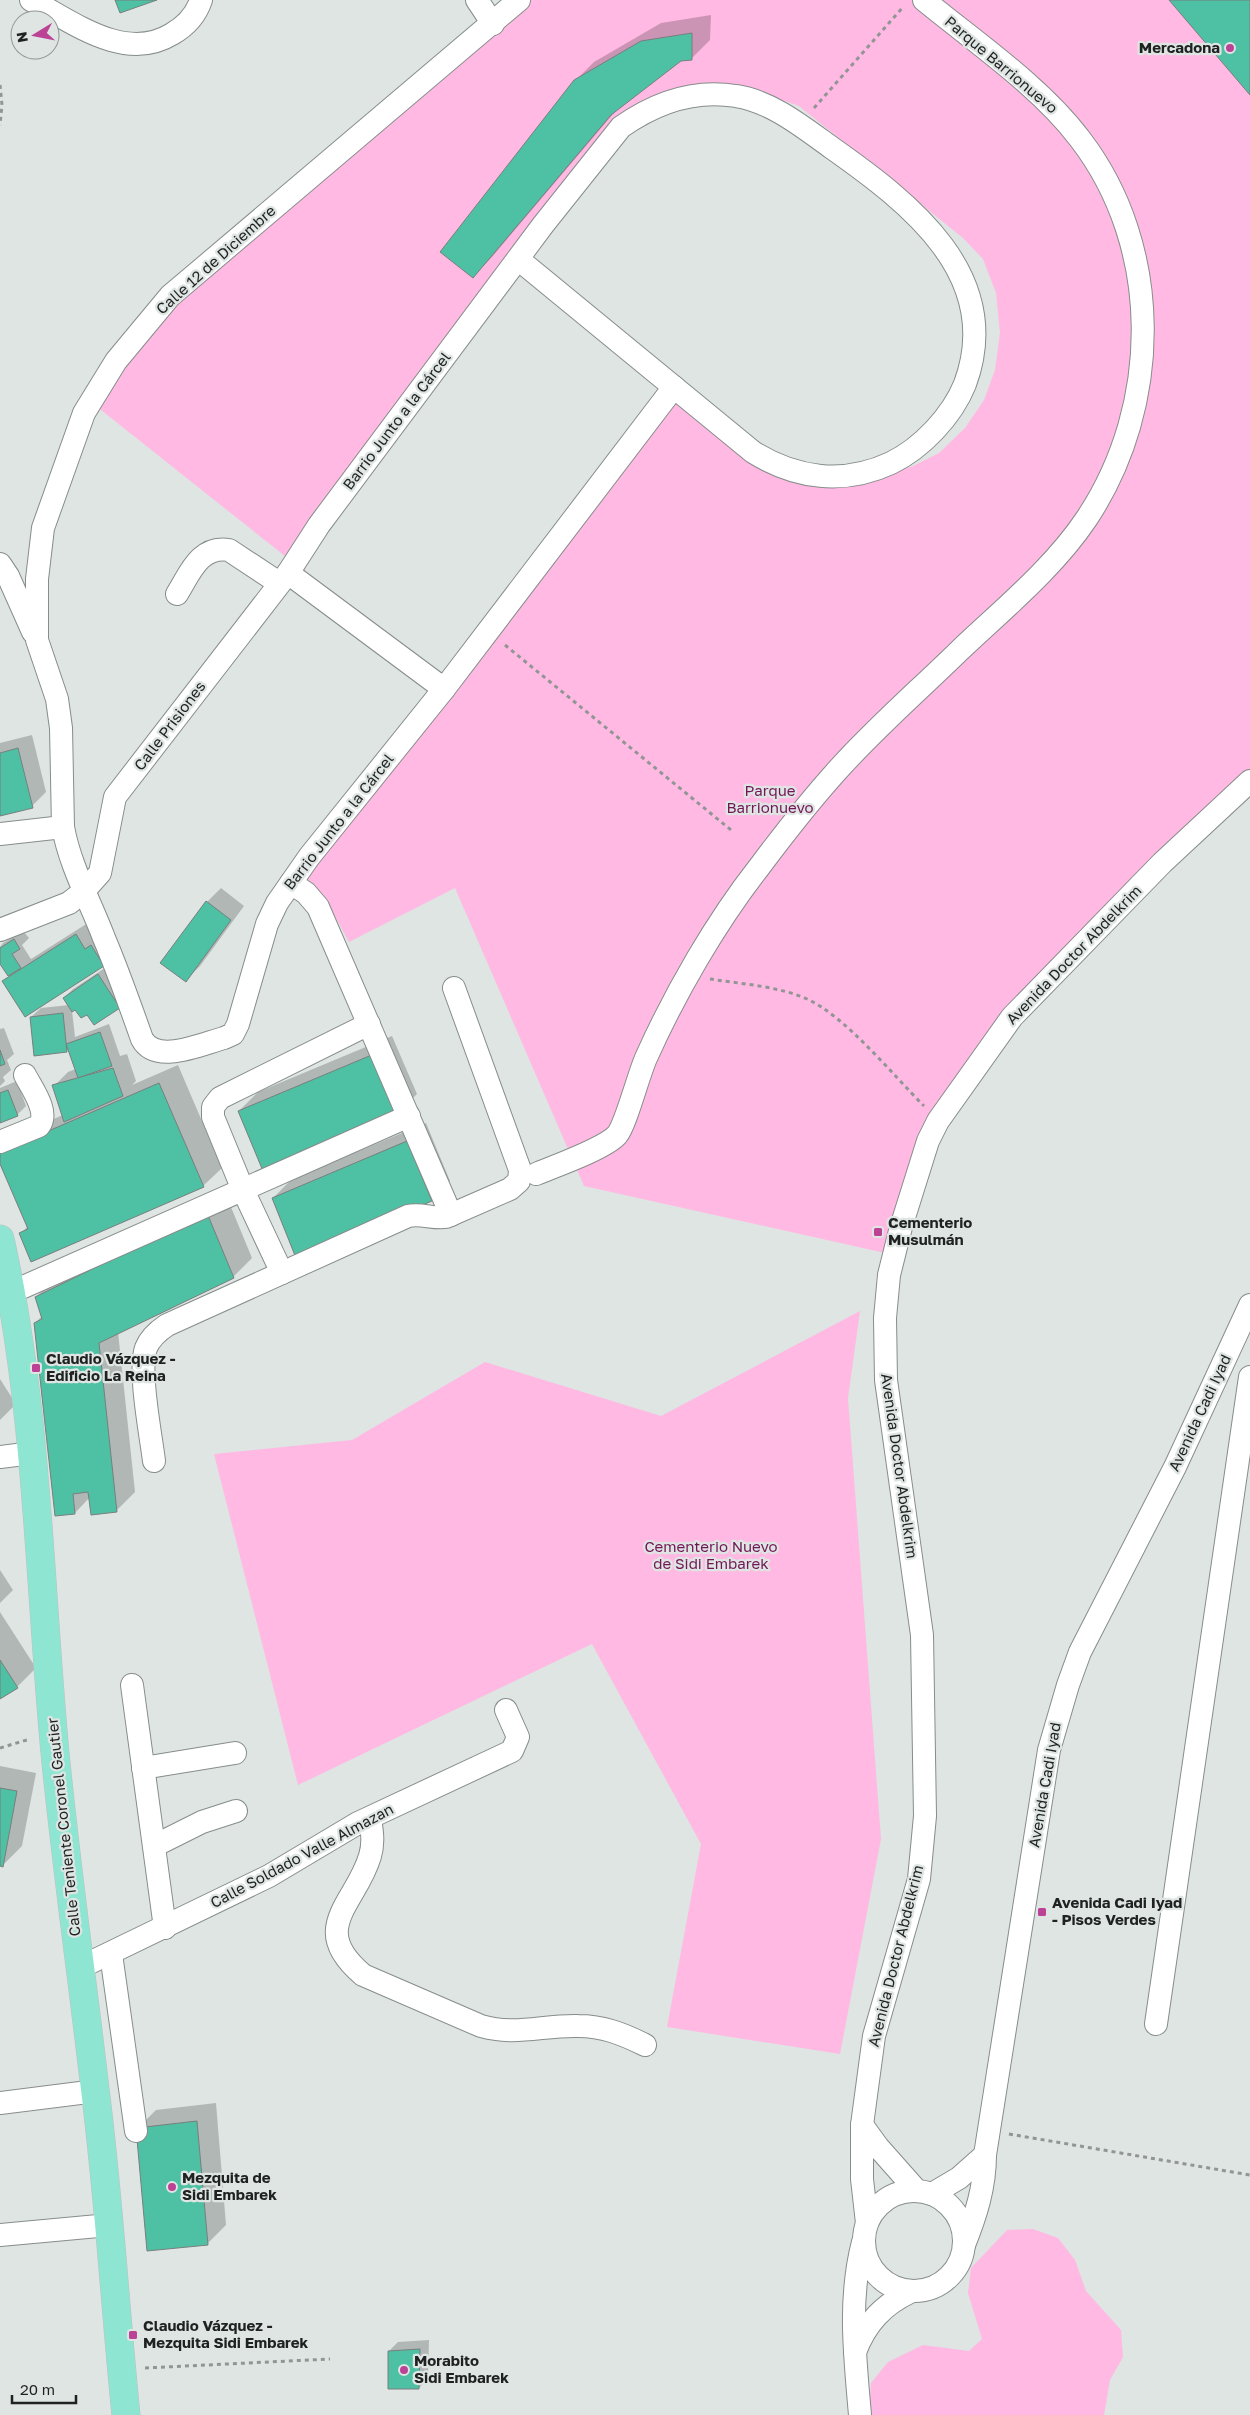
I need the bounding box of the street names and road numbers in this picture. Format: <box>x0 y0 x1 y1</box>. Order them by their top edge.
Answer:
street label: Parque Barrionuevo <box>942 12 1062 117</box>
street label: Calle 12 de Diciembre <box>152 201 279 318</box>
street label: Barrio Junto a la Cárcel <box>339 348 454 493</box>
street label: Calle Prisiones <box>130 677 209 774</box>
street label: Barrio Junto a la Cárcel <box>280 750 397 893</box>
street label: Avenida Doctor Abdelkrim <box>1002 881 1145 1028</box>
street label: Avenida Cadi Iyad <box>1164 1351 1234 1474</box>
street label: Avenida Doctor Abdelkrim <box>878 1372 922 1559</box>
street label: Calle Teniente Coronel Gautier <box>43 1717 83 1937</box>
street label: Avenida Cadi Iyad <box>1024 1721 1064 1849</box>
street label: Calle Soldado Valle Almazan <box>207 1799 396 1911</box>
street label: Avenida Doctor Abdelkrim <box>864 1863 926 2048</box>

